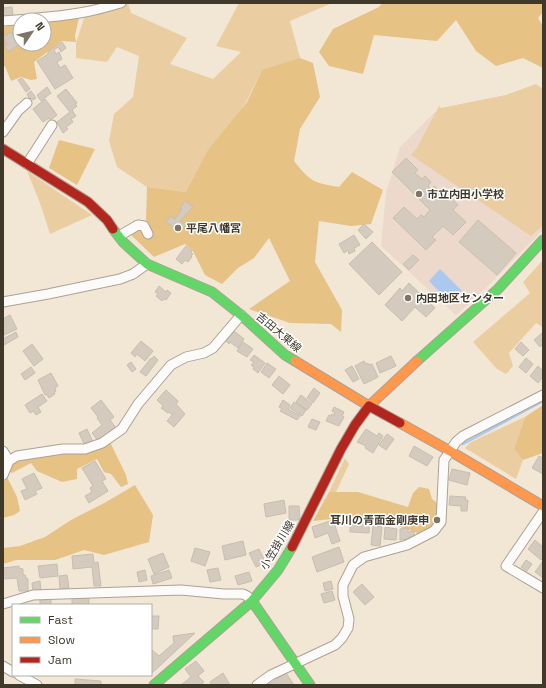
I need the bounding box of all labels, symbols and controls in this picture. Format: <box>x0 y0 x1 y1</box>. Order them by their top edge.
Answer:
north arrow <box>12 12 52 52</box>
text: N <box>32 19 48 33</box>
place label: 市立内田小学校 <box>427 187 504 201</box>
marker: 市立内田小学校 <box>414 189 424 199</box>
place label: 平尾八幡宮 <box>186 221 241 235</box>
marker: 平尾八幡宮 <box>173 223 183 233</box>
place label: 内田地区センター <box>416 291 504 305</box>
marker: 内田地区センター <box>403 293 413 303</box>
street label: 吉田大東線 <box>253 309 305 355</box>
place label: 耳川の青面金剛庚申 <box>330 513 429 527</box>
marker: 耳川の青面金剛庚申 <box>432 515 442 525</box>
street label: 小笠掛川線 <box>257 518 297 572</box>
legend <box>12 604 152 676</box>
text: Fast <box>48 612 73 628</box>
text: Slow <box>48 632 75 648</box>
text: Jam <box>48 652 72 668</box>

